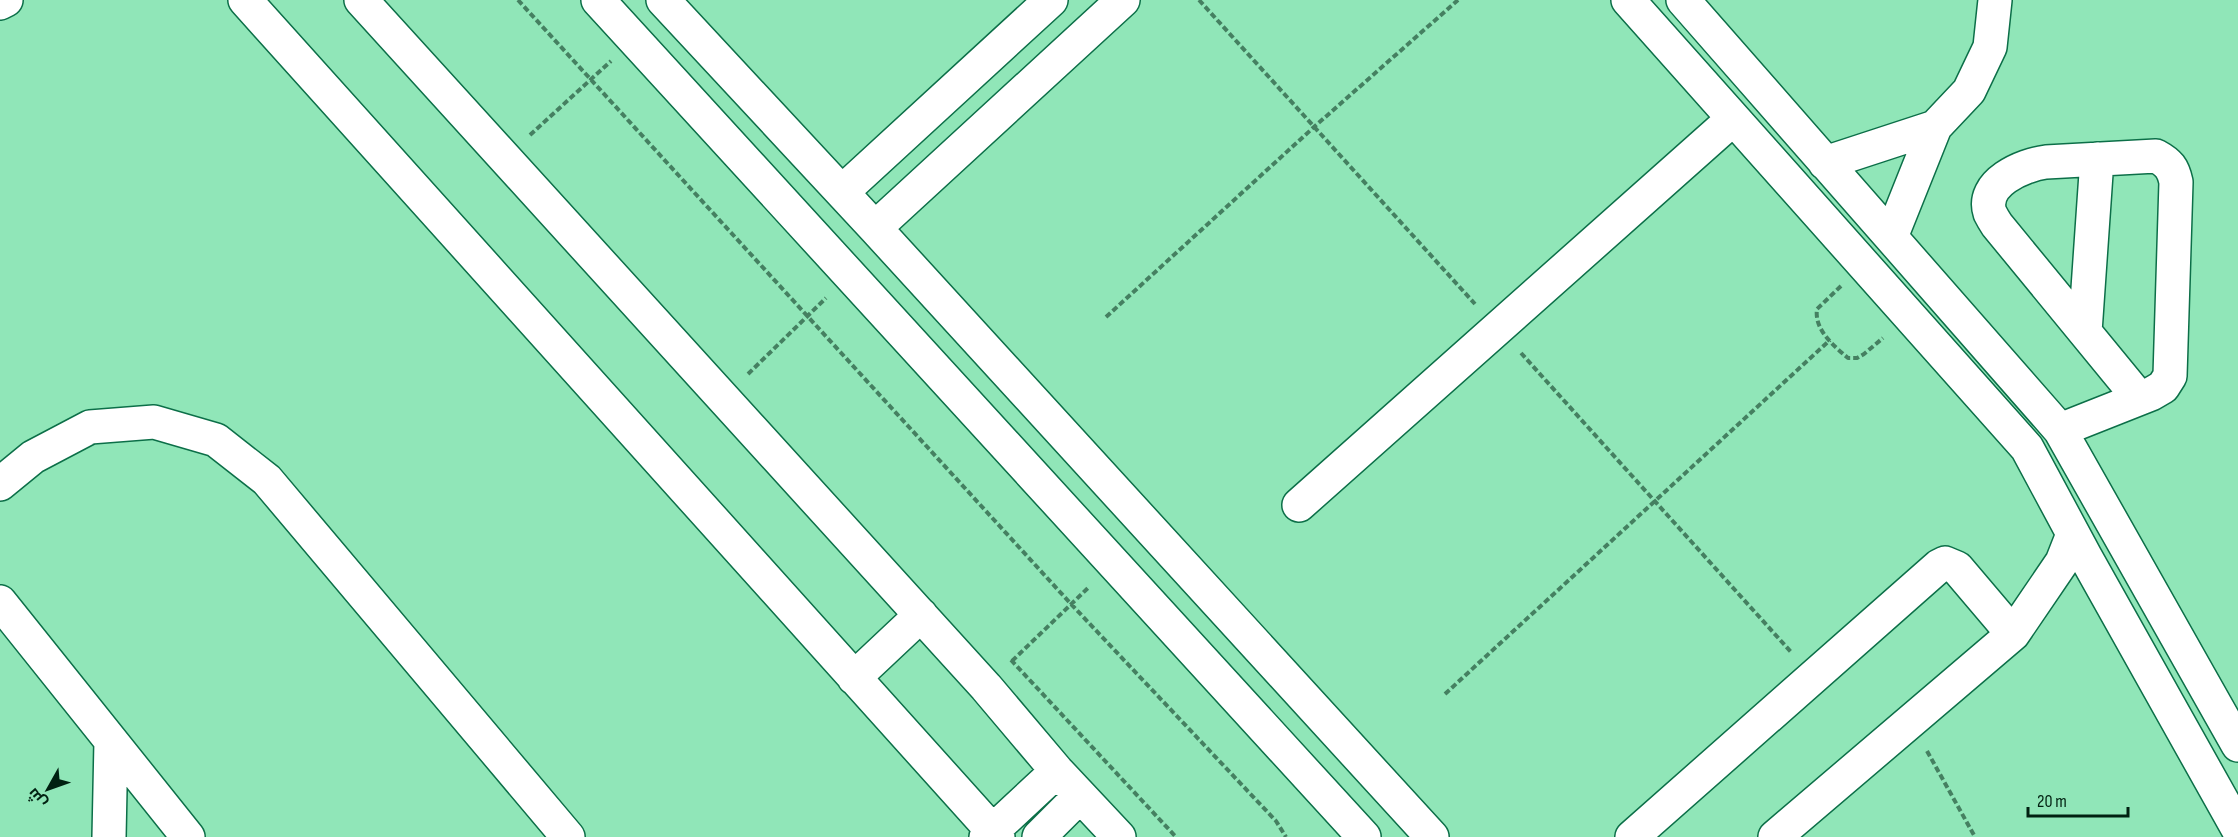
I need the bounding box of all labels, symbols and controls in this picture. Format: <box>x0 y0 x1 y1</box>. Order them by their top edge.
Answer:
north arrow <box>18 759 78 819</box>
scale bar <box>2028 780 2128 818</box>
text: ش <box>24 784 52 812</box>
text: 20 m <box>2037 791 2067 812</box>

